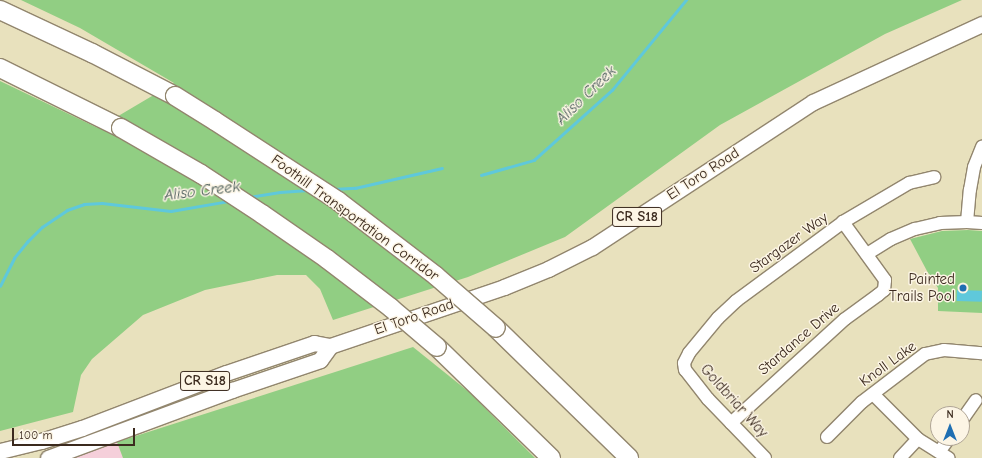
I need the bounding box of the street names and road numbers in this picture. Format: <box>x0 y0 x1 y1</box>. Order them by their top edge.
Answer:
street label: El Toro Road <box>663 144 743 204</box>
street label: Foothill Transportation Corridor <box>267 151 443 285</box>
road number: CR S18 <box>612 205 662 229</box>
street label: Stargazer Way <box>746 209 832 277</box>
street label: El Toro Road <box>372 295 456 339</box>
street label: Stardance Drive <box>755 299 843 379</box>
street label: Knoll Lake <box>856 337 920 391</box>
street label: Goldbriar Way <box>696 361 772 441</box>
road number: CR S18 <box>180 369 230 393</box>

